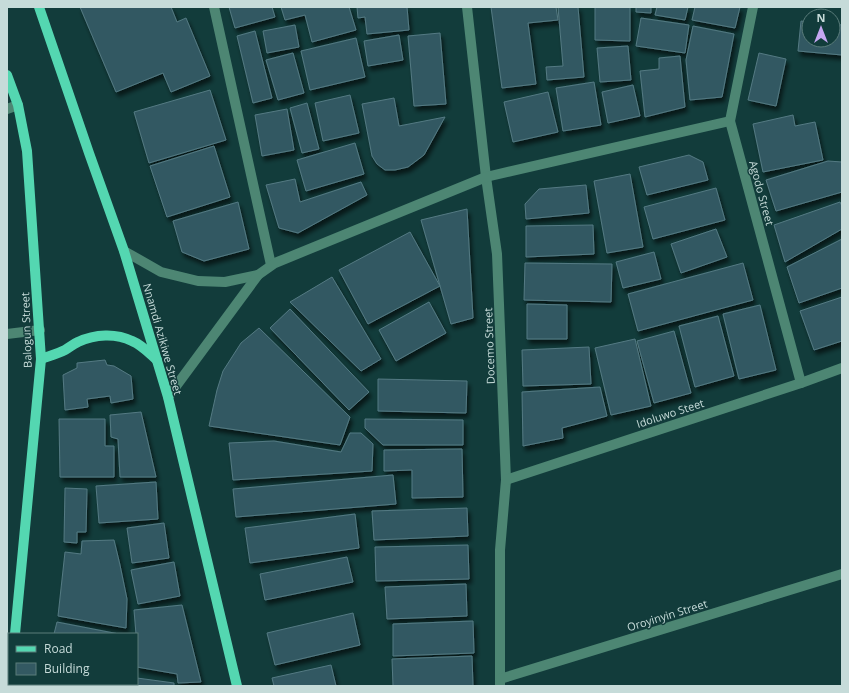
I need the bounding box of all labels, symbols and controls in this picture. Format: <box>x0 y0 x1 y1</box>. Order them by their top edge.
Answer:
north arrow <box>801 8 841 48</box>
text: N <box>817 10 825 25</box>
street label: Agodo Street <box>746 159 778 227</box>
street label: Nnamdi Azikiwe Street <box>140 281 186 397</box>
street label: Balogun Street <box>17 292 35 368</box>
street label: Docemo Street <box>480 307 498 384</box>
street label: Idoluwo Steet <box>634 395 706 431</box>
street label: Oroyinyin Street <box>625 596 709 634</box>
legend <box>8 633 138 685</box>
text: Road <box>44 640 73 657</box>
text: Building <box>44 660 90 677</box>

